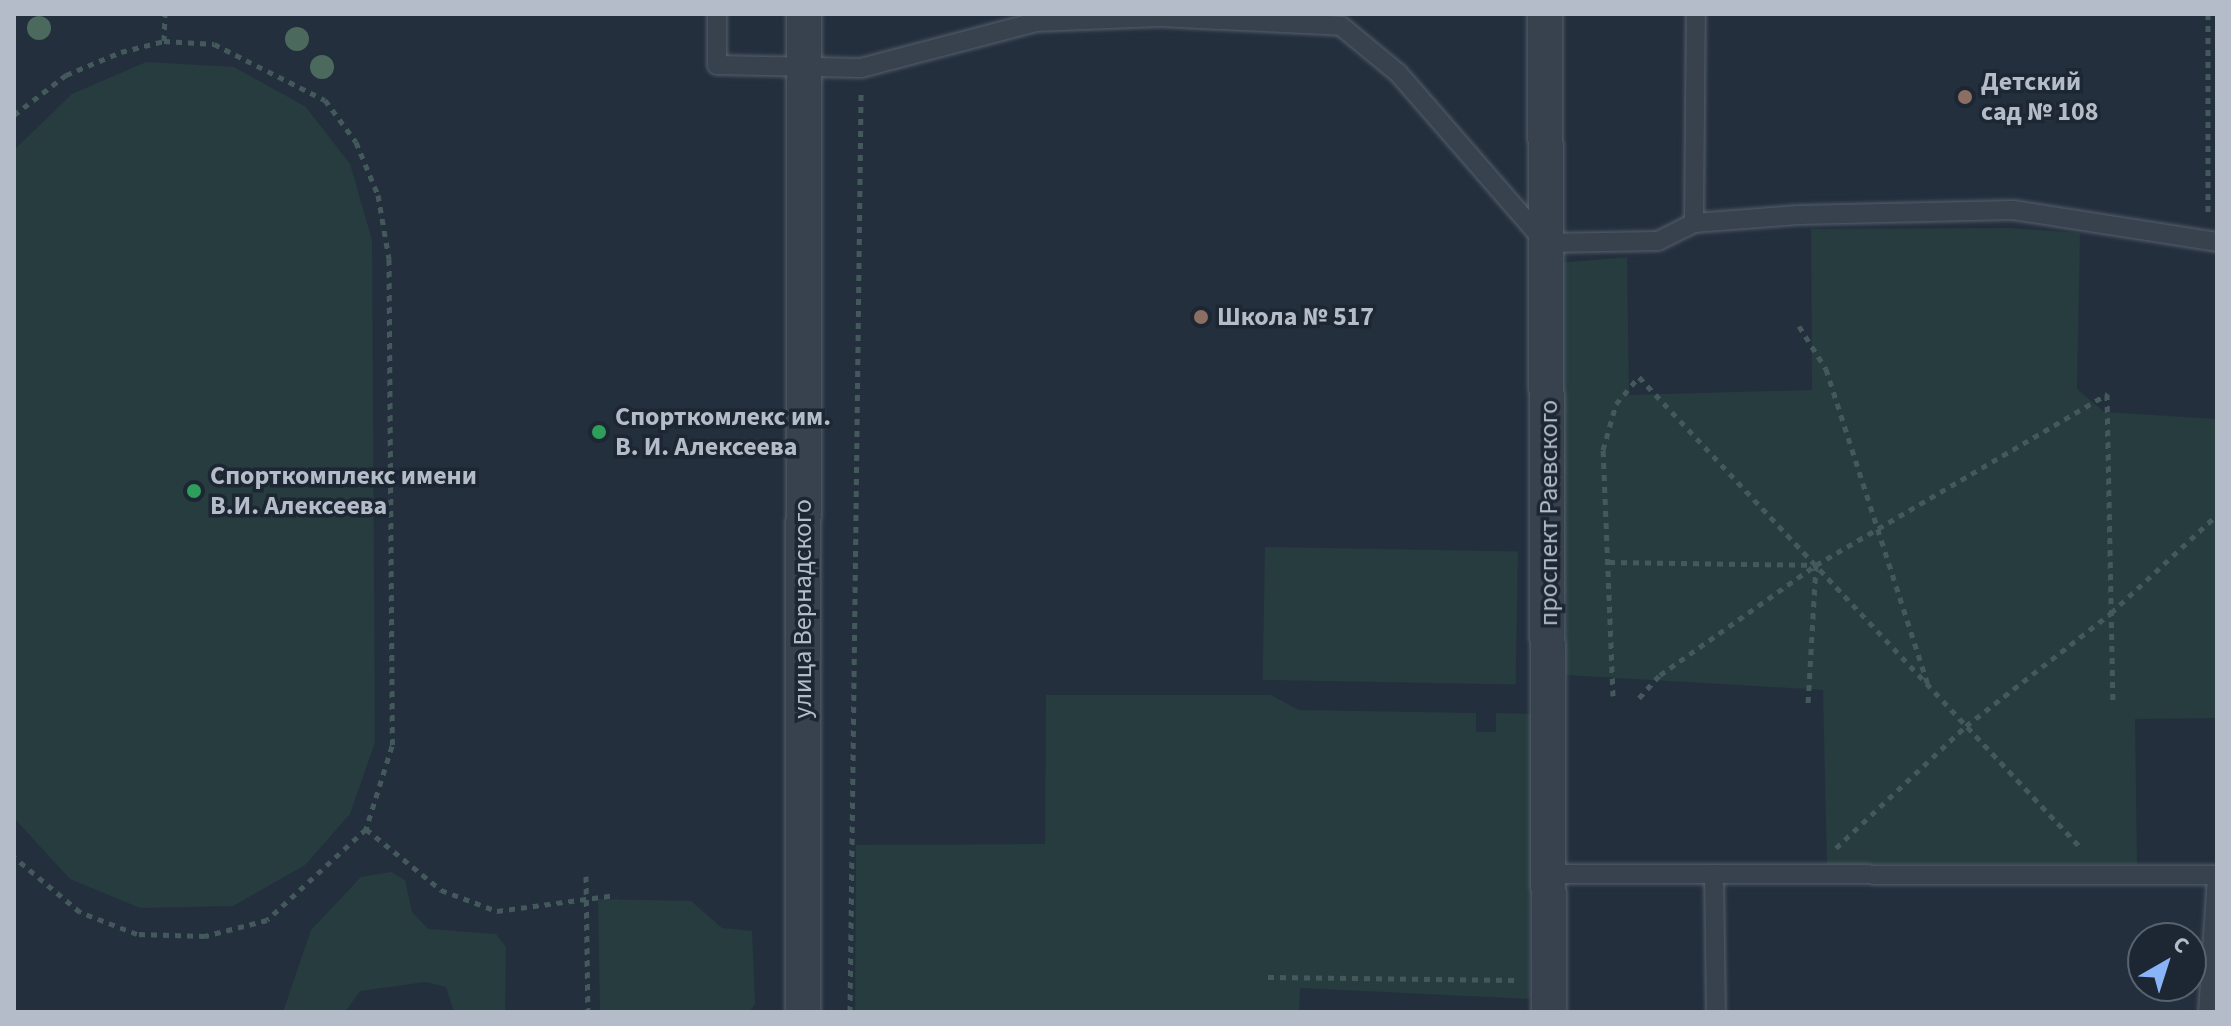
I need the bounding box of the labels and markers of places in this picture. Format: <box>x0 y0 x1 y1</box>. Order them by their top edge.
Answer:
place label: Детский сад № 108 <box>1981 66 2098 128</box>
marker: Детский сад № 108 <box>1956 88 1974 106</box>
place label: Школа № 517 <box>1217 301 1374 333</box>
marker: Школа № 517 <box>1192 308 1210 326</box>
place label: Спорткомлекс им. В. И. Алексеева <box>615 401 831 462</box>
marker: Спорткомлекс им. В. И. Алексеева <box>590 423 608 441</box>
place label: Спорткомплекс имени В.И. Алексеева <box>210 460 477 522</box>
marker: Спорткомплекс имени В.И. Алексеева <box>185 482 203 500</box>

